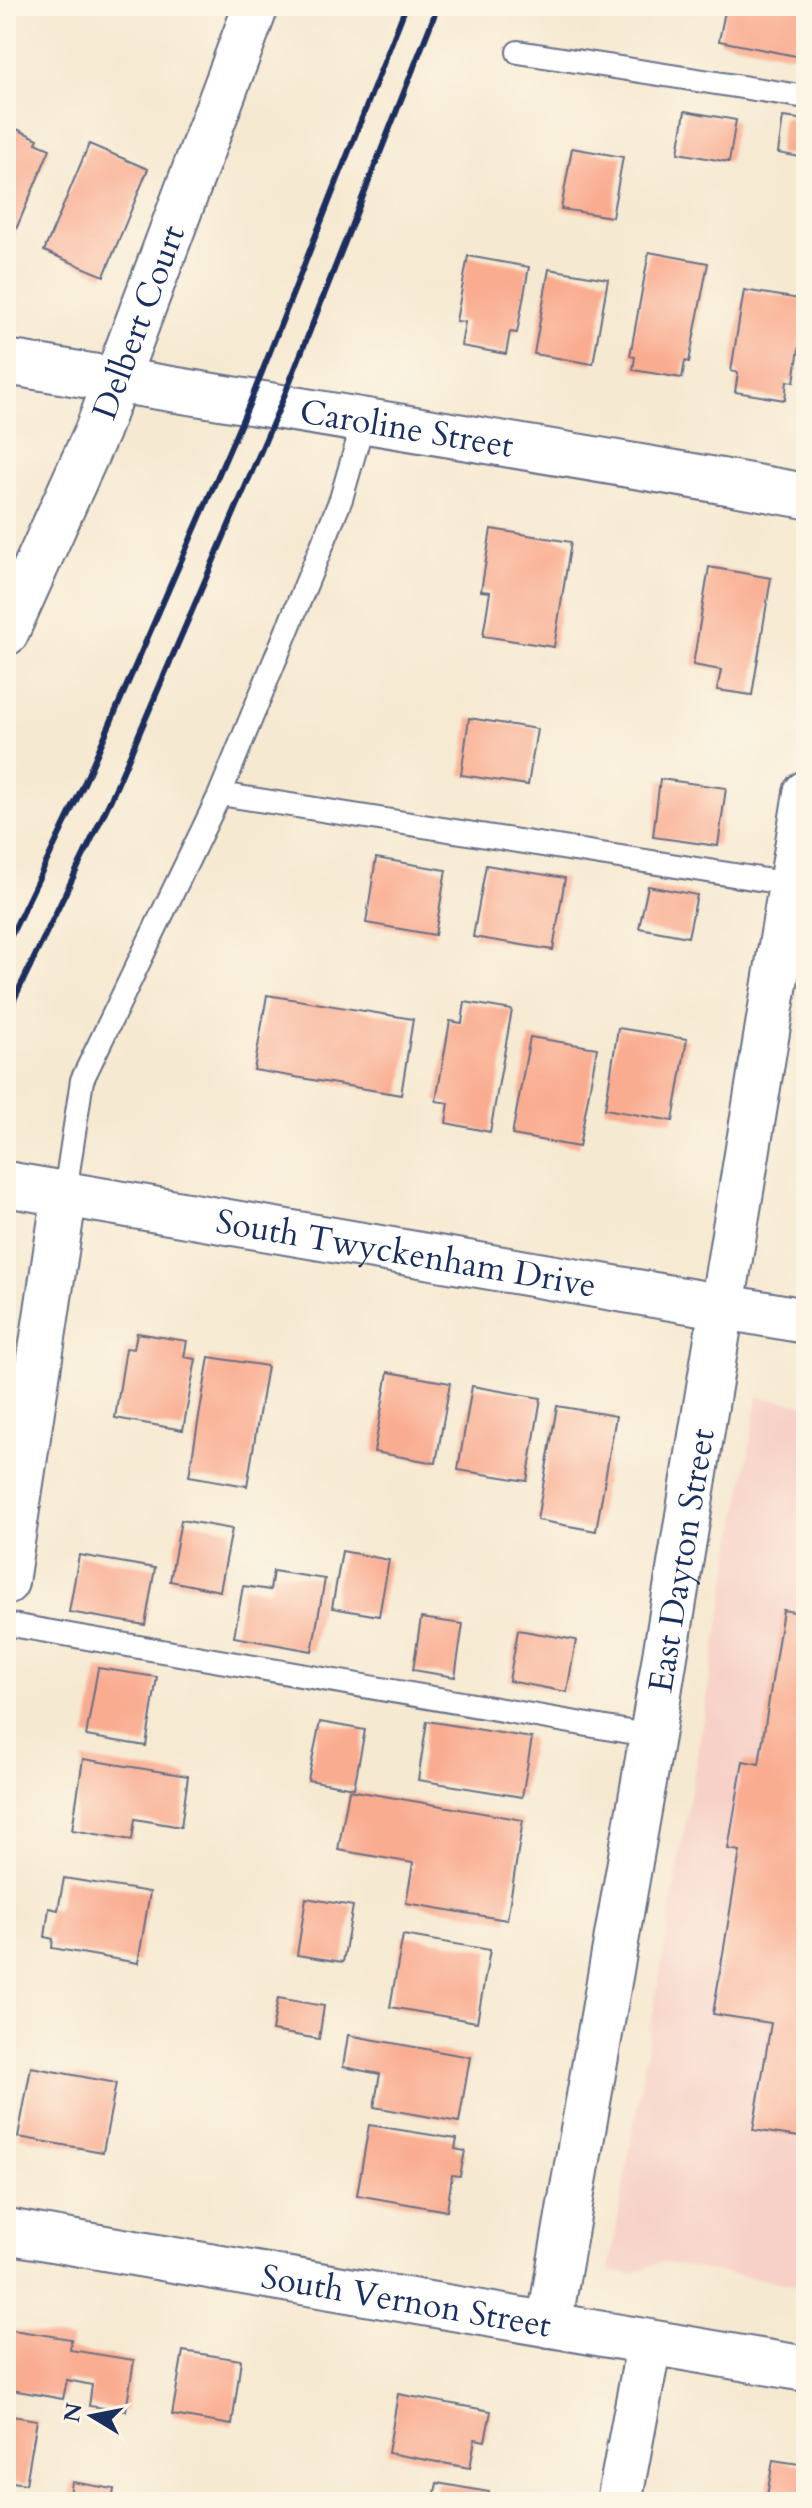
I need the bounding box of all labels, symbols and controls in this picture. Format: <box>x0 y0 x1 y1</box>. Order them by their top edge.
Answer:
street label: Delbert Court <box>81 218 196 426</box>
street label: Caroline Street <box>297 388 517 469</box>
street label: South Twyckenham Drive <box>212 1198 600 1309</box>
street label: East Dayton Street <box>637 1425 726 1696</box>
street label: South Vernon Street <box>257 2253 555 2349</box>
north arrow <box>52 2376 132 2456</box>
text: N <box>57 2401 90 2425</box>

